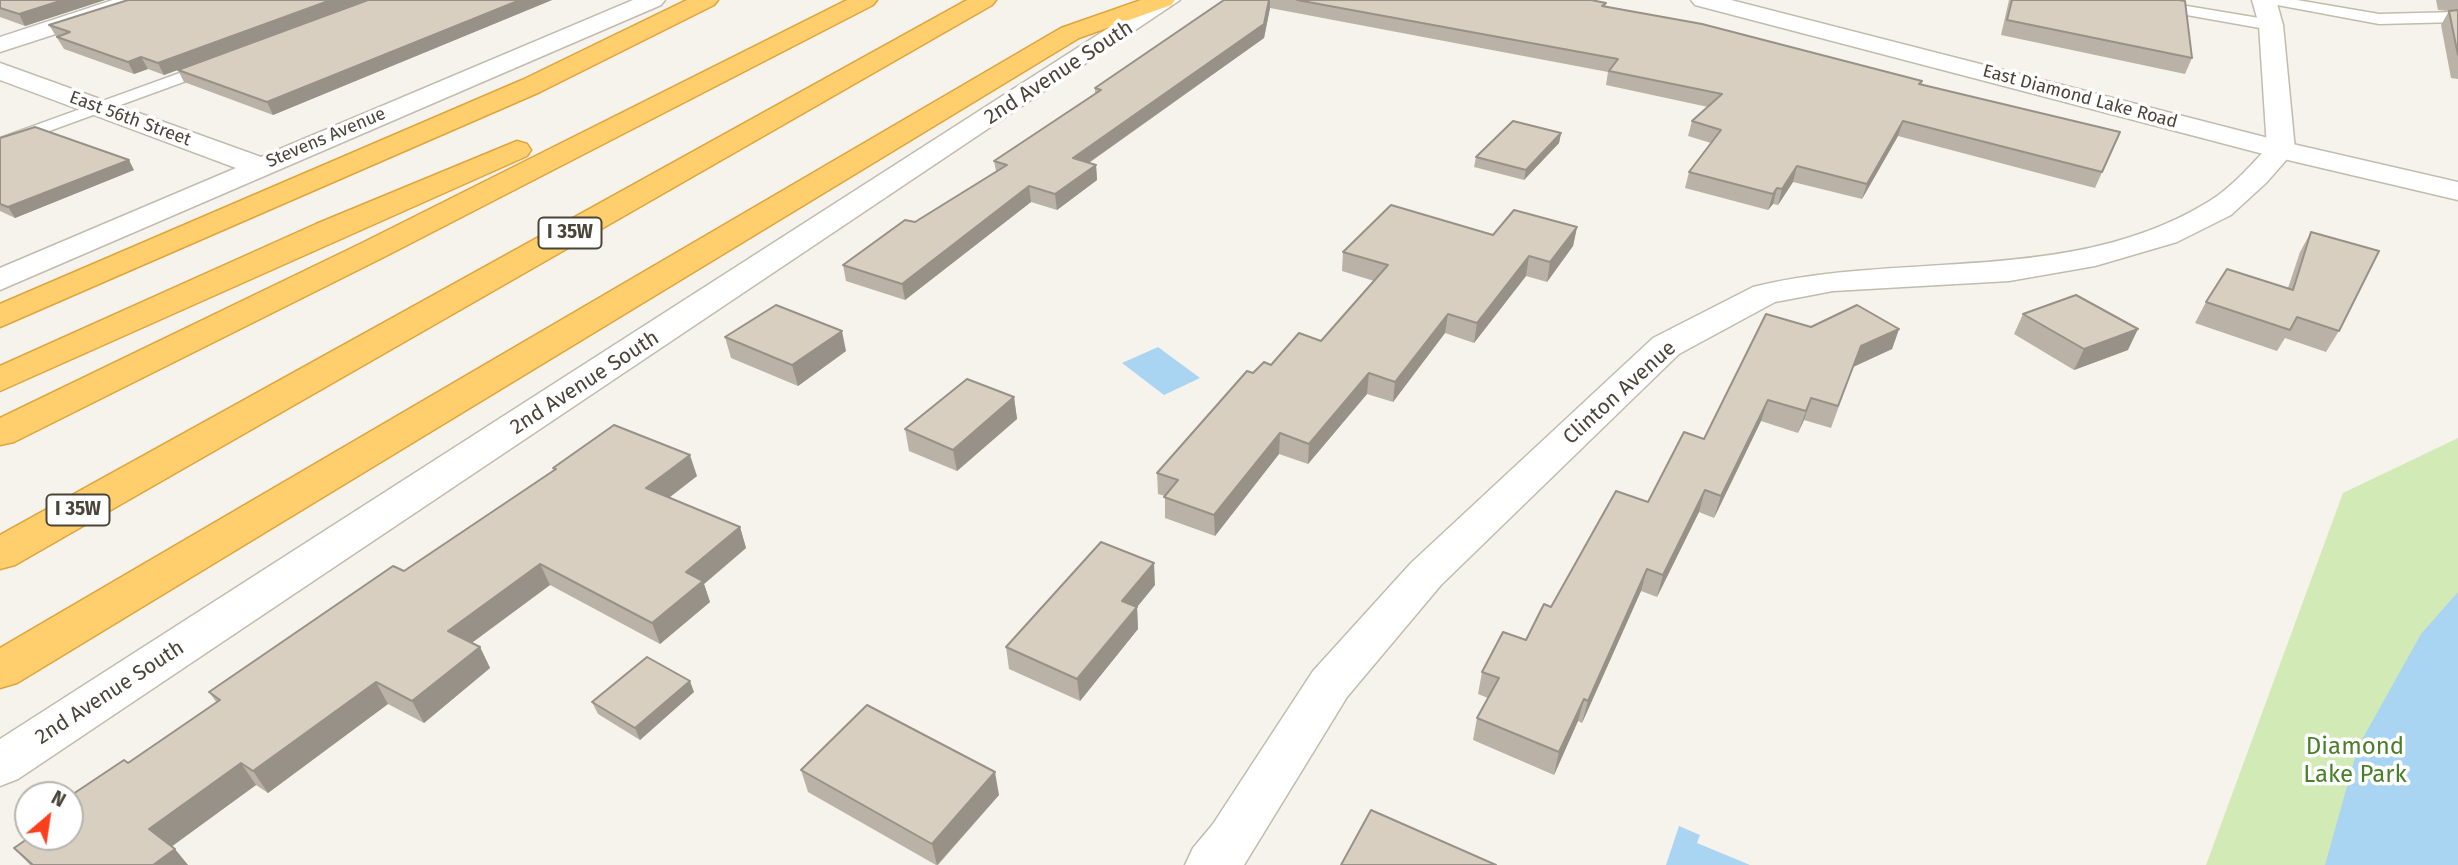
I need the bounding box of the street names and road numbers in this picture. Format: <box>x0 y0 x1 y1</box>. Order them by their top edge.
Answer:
street label: 2nd Avenue South <box>980 16 1138 130</box>
street label: East Diamond Lake Road <box>1980 61 2180 133</box>
street label: East 56th Street <box>66 87 194 151</box>
street label: Stevens Avenue <box>263 103 389 173</box>
road number: I 35W <box>538 218 602 248</box>
street label: 2nd Avenue South <box>506 326 664 440</box>
street label: Clinton Avenue <box>1558 336 1682 450</box>
road number: I 35W <box>46 495 110 526</box>
street label: 2nd Avenue South <box>31 636 189 750</box>

